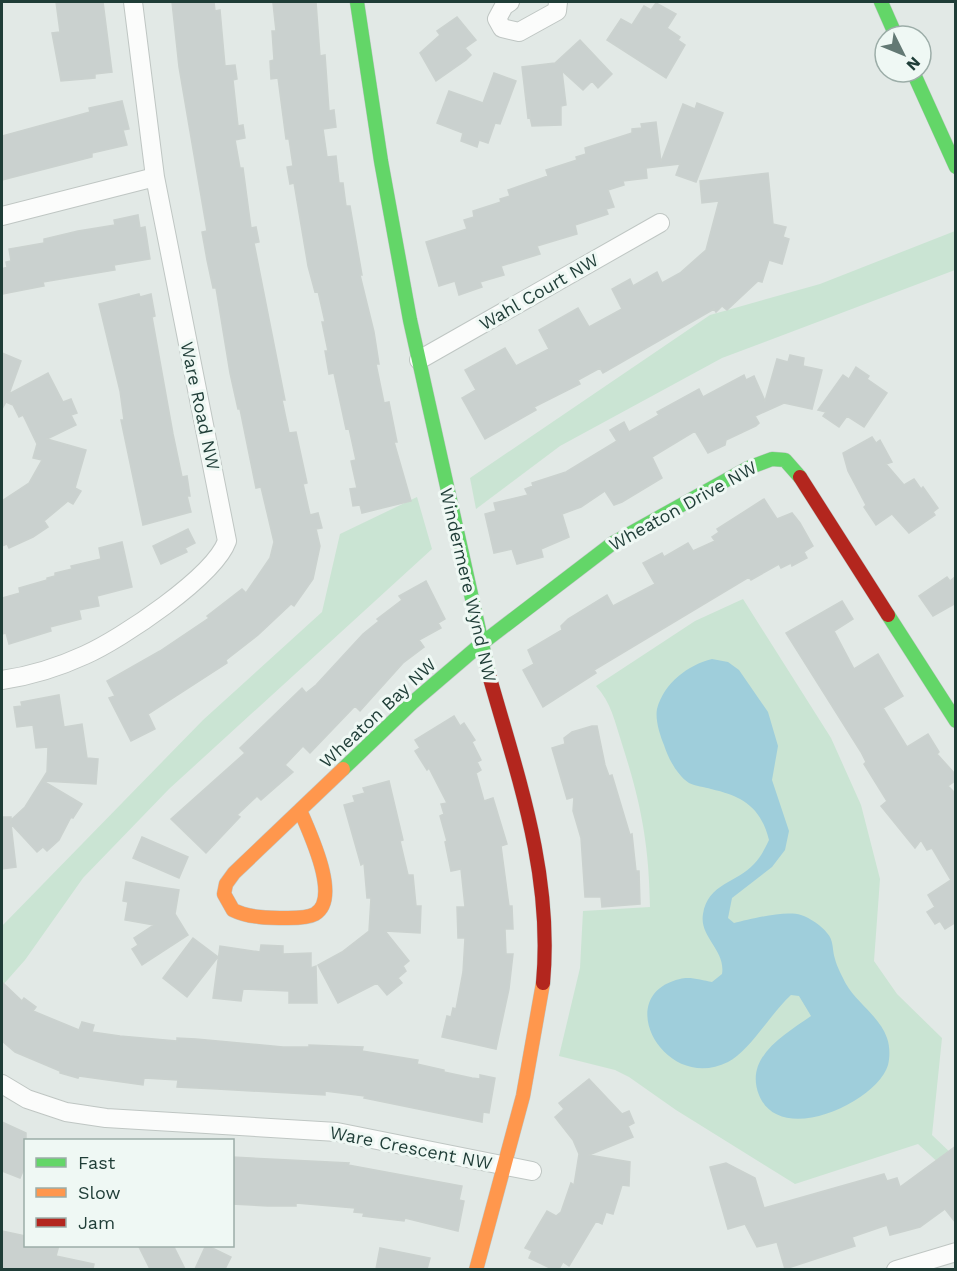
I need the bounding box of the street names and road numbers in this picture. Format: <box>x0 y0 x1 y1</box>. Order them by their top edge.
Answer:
street label: Wahl Court NW <box>475 249 602 334</box>
street label: Ware Road NW <box>177 340 224 472</box>
street label: Wheaton Drive NW <box>605 456 760 555</box>
street label: Windermere Wynd NW <box>436 486 501 684</box>
street label: Wheaton Bay NW <box>315 653 440 772</box>
street label: Ware Crescent NW <box>328 1121 494 1174</box>

